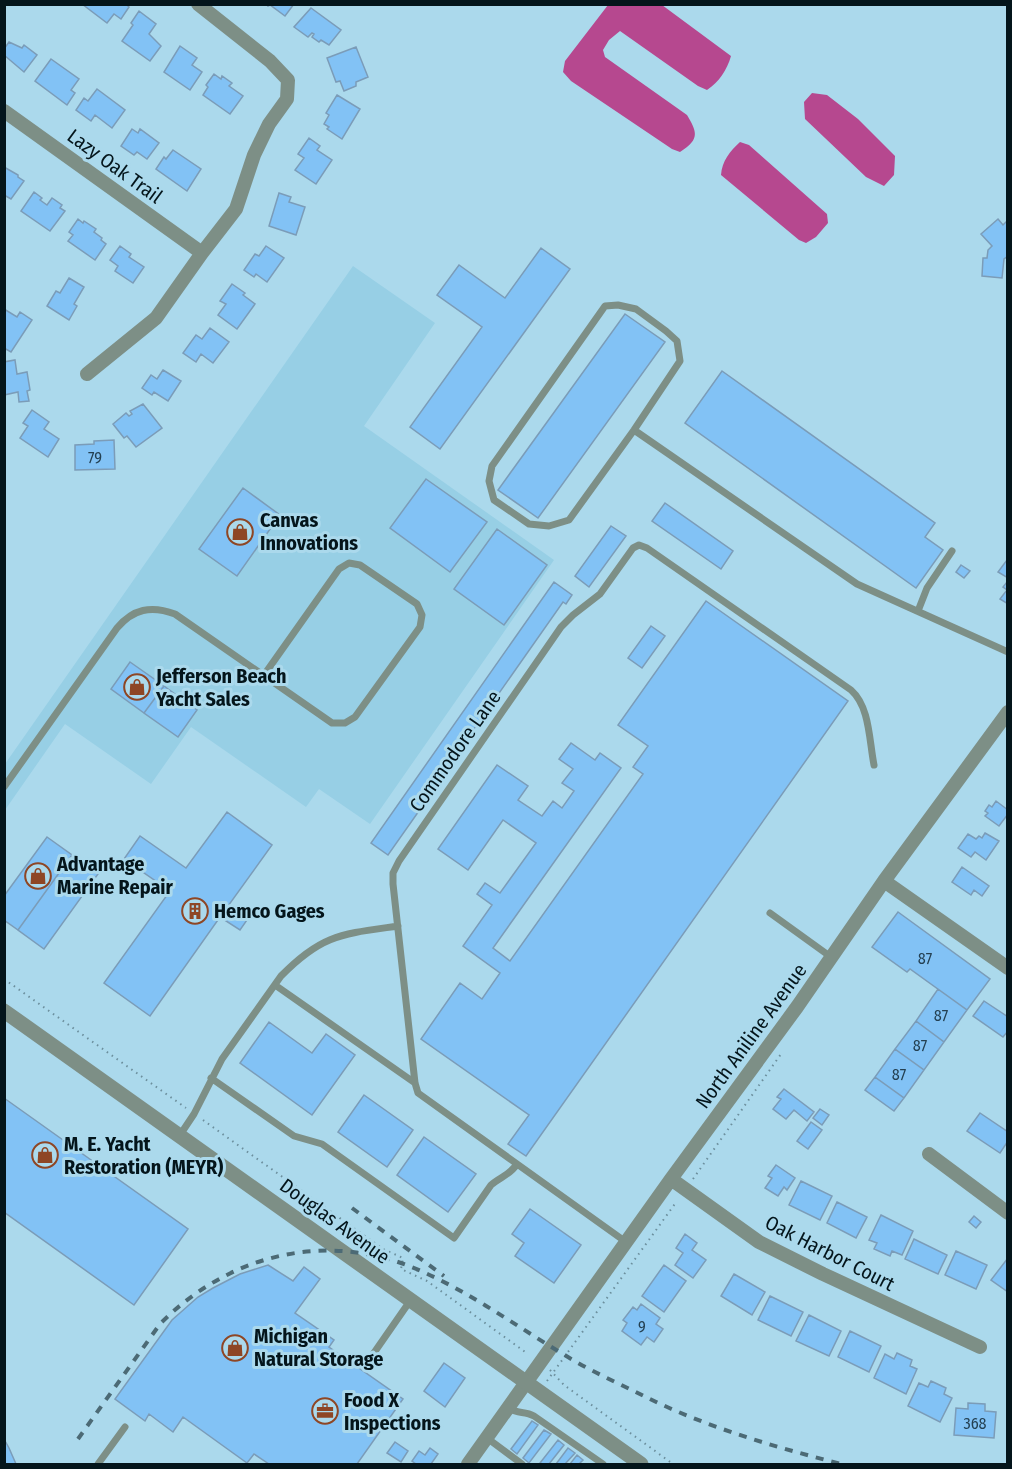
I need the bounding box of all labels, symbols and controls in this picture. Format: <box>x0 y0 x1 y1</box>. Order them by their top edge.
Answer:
street label: Lazy Oak Trail <box>63 124 167 208</box>
house number: 79 <box>88 448 102 467</box>
place label: Canvas Innovations <box>260 508 358 555</box>
shop icon: Canvas Innovations <box>225 517 255 547</box>
place label: Jefferson Beach Yacht Sales <box>155 664 287 711</box>
shop icon: Jefferson Beach Yacht Sales <box>122 672 152 702</box>
street label: Commodore Lane <box>404 686 506 816</box>
place label: Advantage Marine Repair <box>56 852 174 899</box>
shop icon: Advantage Marine Repair <box>23 861 53 891</box>
building icon: Hemco Gages <box>180 896 210 926</box>
place label: Hemco Gages <box>214 899 325 923</box>
house number: 87 <box>918 949 933 968</box>
street label: North Aniline Avenue <box>690 959 812 1113</box>
house number: 87 <box>934 1006 949 1025</box>
house number: 87 <box>913 1036 928 1055</box>
house number: 87 <box>892 1065 907 1084</box>
place label: M. E. Yacht Restoration (MEYR) <box>64 1132 223 1179</box>
shop icon: M. E. Yacht Restoration (MEYR) <box>30 1140 60 1170</box>
street label: Douglas Avenue <box>275 1173 395 1269</box>
street label: Oak Harbor Court <box>761 1210 899 1296</box>
house number: 9 <box>638 1317 646 1336</box>
place label: Michigan Natural Storage <box>254 1324 383 1371</box>
shop icon: Michigan Natural Storage <box>220 1333 250 1363</box>
place label: Food X Inspections <box>344 1388 441 1435</box>
office icon: Food X Inspections <box>310 1396 340 1426</box>
house number: 368 <box>963 1414 987 1433</box>

